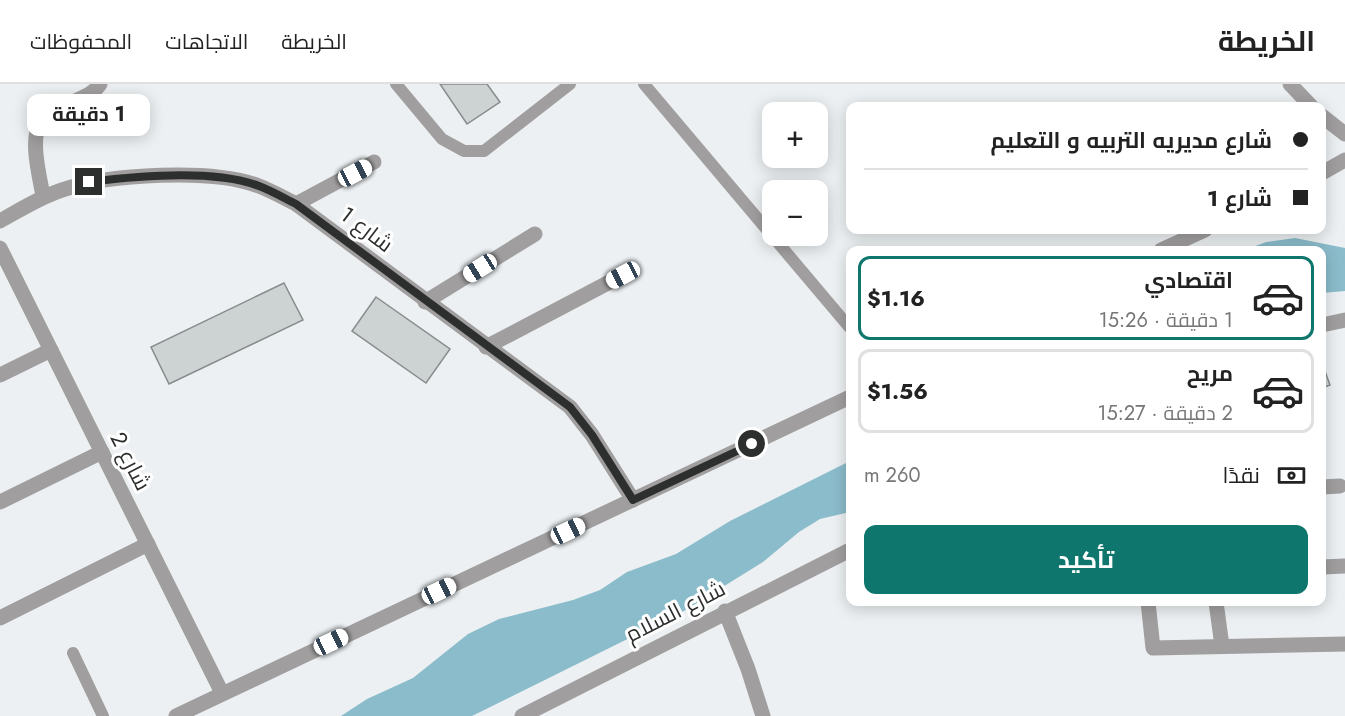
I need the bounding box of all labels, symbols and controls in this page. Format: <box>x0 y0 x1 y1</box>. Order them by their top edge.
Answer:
text: الخريطة <box>1218 21 1315 62</box>
text: المحفوظات <box>30 27 132 57</box>
text: الاتجاهات <box>165 27 248 57</box>
text: الخريطة <box>281 27 347 57</box>
callout: 1 دقيقة <box>28 95 150 137</box>
text: 1 دقيقة <box>52 100 125 129</box>
map controls <box>762 102 828 246</box>
button: + <box>762 102 828 168</box>
text: شارع مديريه التربيه و التعليم <box>990 124 1272 156</box>
car <box>335 157 375 189</box>
route end <box>75 168 102 195</box>
button: − <box>762 180 828 246</box>
text: شارع 1 <box>1207 182 1272 214</box>
street label: شارع 1 <box>334 198 400 260</box>
car <box>460 251 500 285</box>
car <box>603 259 643 291</box>
text: اقتصادي <box>1144 264 1233 296</box>
icon: car <box>1251 271 1305 325</box>
text: $1.16 <box>867 282 925 314</box>
text: 1 دقيقة · 15:26 <box>1099 306 1233 335</box>
text: مريح <box>1187 357 1233 389</box>
icon: car <box>1251 364 1305 418</box>
text: $1.56 <box>867 375 928 407</box>
text: 2 دقيقة · 15:27 <box>1097 399 1233 428</box>
street label: شارع 2 <box>103 426 159 496</box>
route start <box>738 430 765 457</box>
text: نقدًا <box>1222 459 1260 491</box>
icon: cash <box>1275 459 1308 492</box>
text: 260 m <box>864 461 921 490</box>
car <box>548 515 588 547</box>
button: تأكيد <box>864 525 1308 594</box>
street label: شارع السلام <box>619 572 731 650</box>
car <box>419 575 459 607</box>
car <box>311 626 351 658</box>

